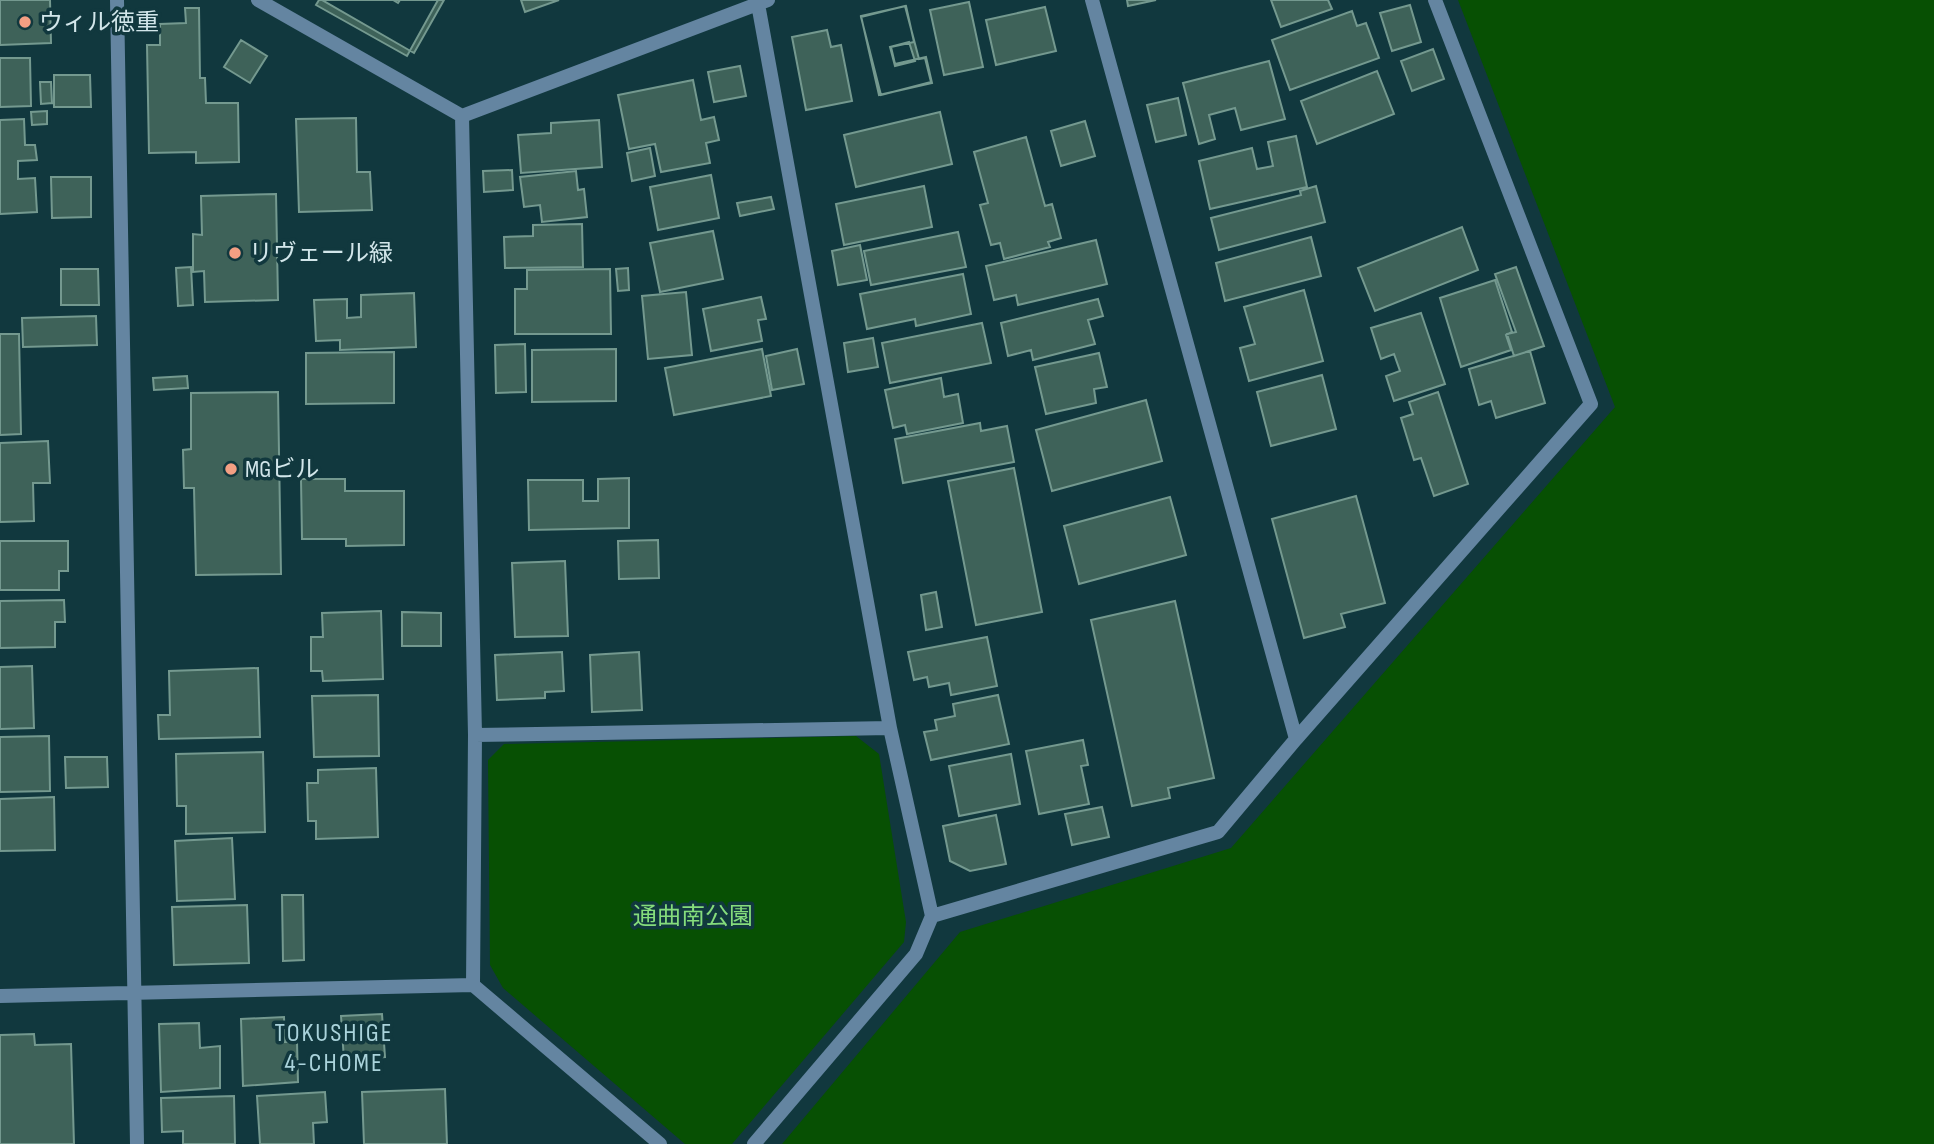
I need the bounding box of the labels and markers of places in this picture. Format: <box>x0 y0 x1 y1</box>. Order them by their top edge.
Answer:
place label: ウィル徳重 <box>39 8 159 37</box>
marker: ウィル徳重 <box>17 14 33 30</box>
place label: リヴェール緑 <box>249 239 393 268</box>
marker: リヴェール緑 <box>227 245 243 261</box>
place label: MGビル <box>245 455 319 484</box>
marker: MGビル <box>223 461 239 477</box>

